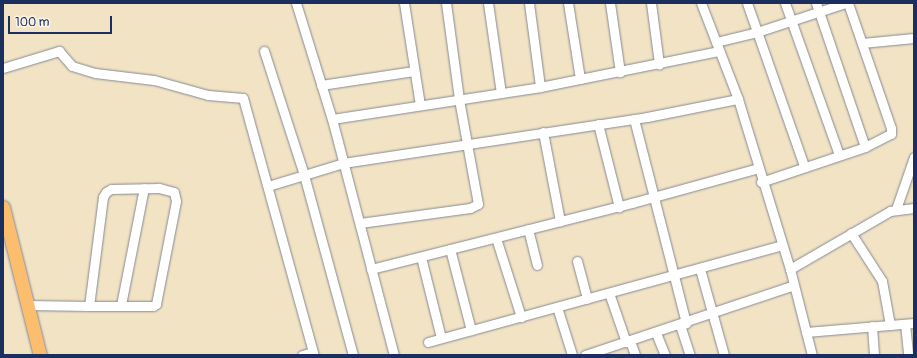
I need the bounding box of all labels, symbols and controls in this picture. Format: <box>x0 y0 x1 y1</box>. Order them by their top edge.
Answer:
scale bar <box>10 8 114 34</box>
text: 100 m <box>15 15 49 30</box>

